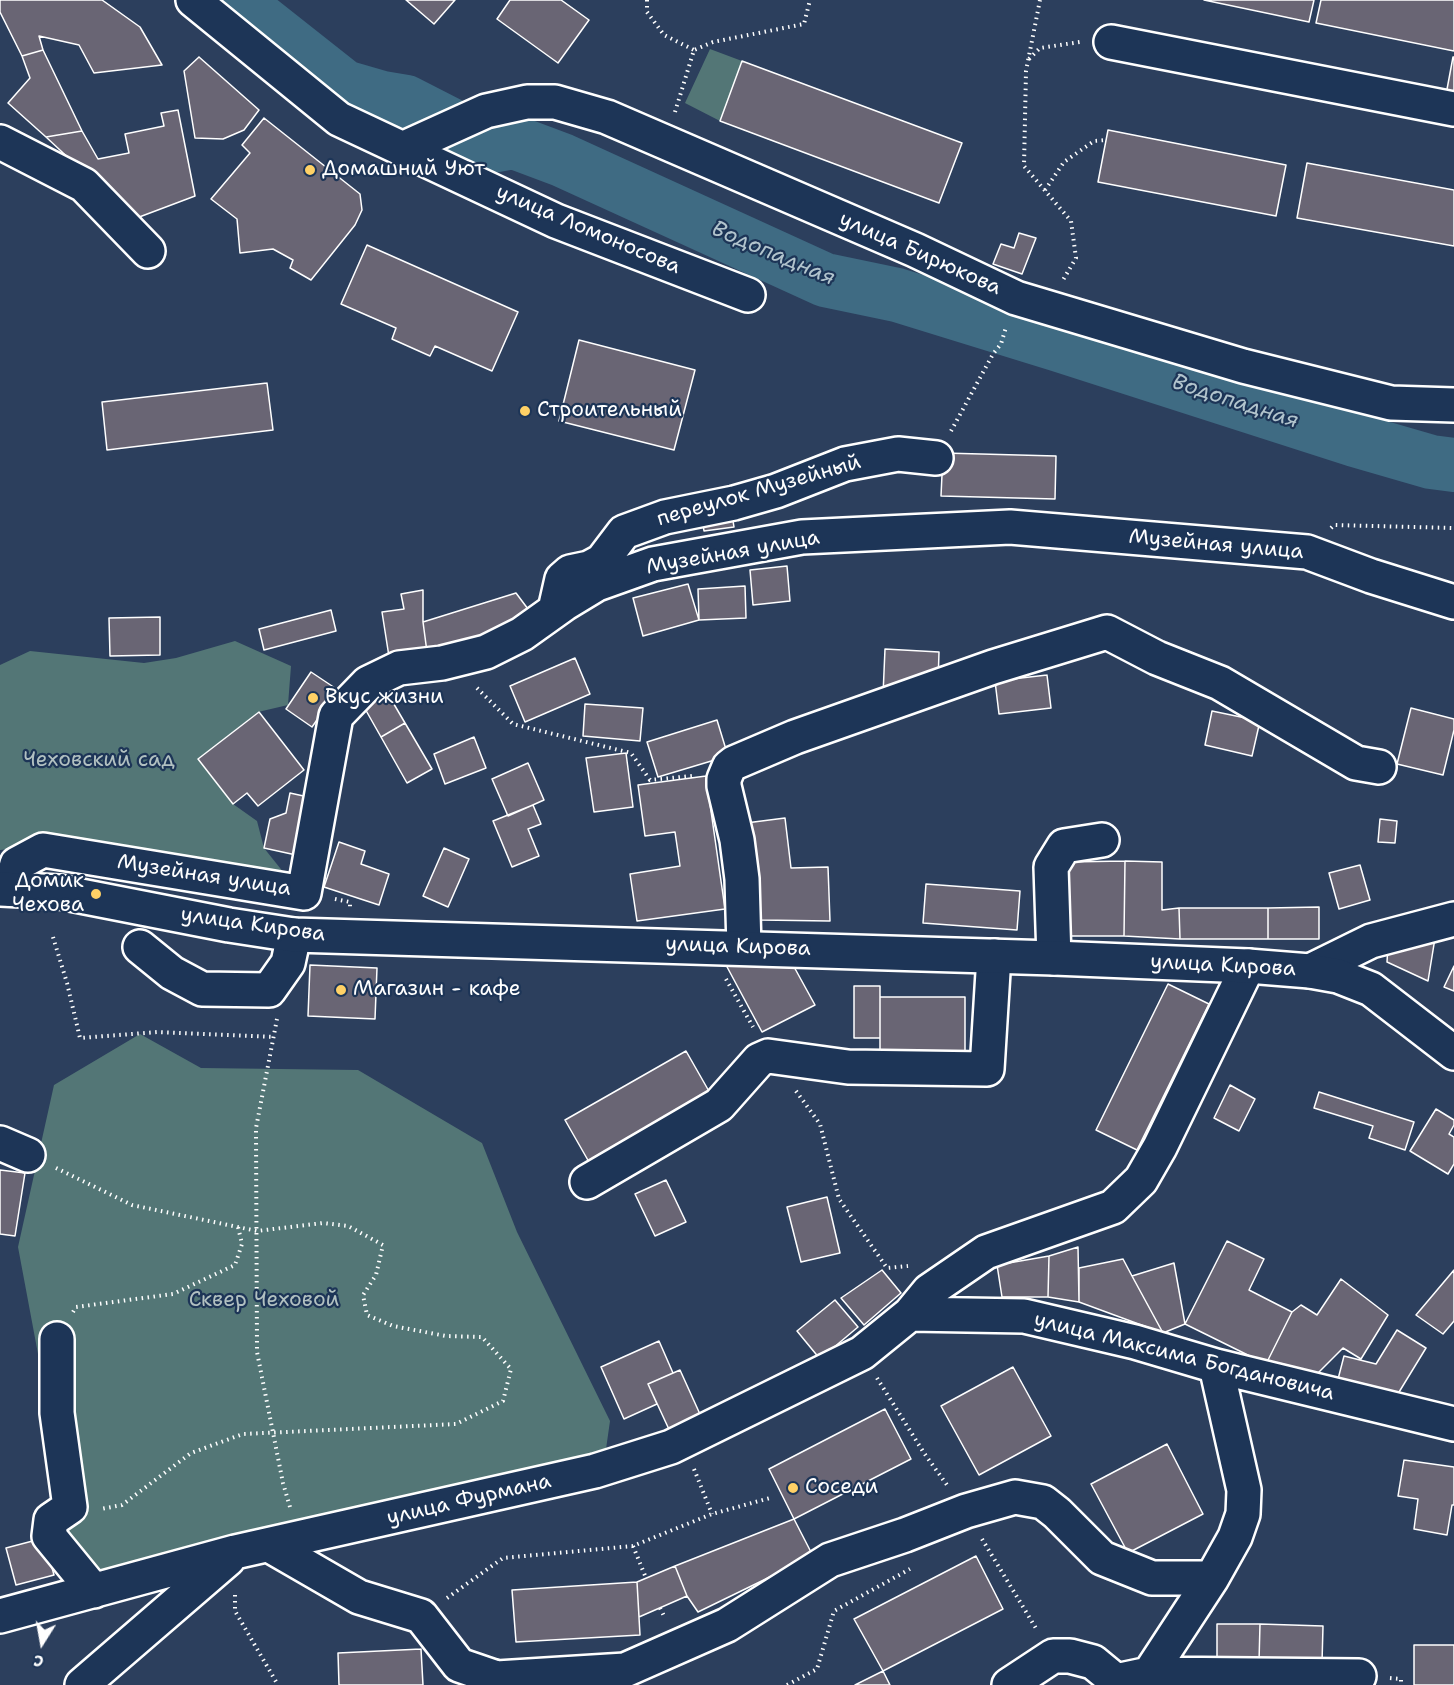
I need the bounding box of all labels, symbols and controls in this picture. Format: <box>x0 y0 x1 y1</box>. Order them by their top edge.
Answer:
place label: Домашний Уют <box>322 157 485 183</box>
marker: Домашний Уют <box>303 163 317 177</box>
street label: улица Ломоносова <box>492 180 684 280</box>
street label: улица Бирюкова <box>835 207 1005 301</box>
water label: Водопадная <box>707 216 839 292</box>
water label: Водопадная <box>1168 369 1302 435</box>
place label: Строительный <box>537 398 682 424</box>
marker: Строительный <box>518 404 532 418</box>
street label: переулок Музейный <box>654 450 864 532</box>
street label: Музейная улица <box>644 525 822 581</box>
street label: Музейная улица <box>1128 525 1304 565</box>
place label: Вкус жизни <box>325 685 444 711</box>
marker: Вкус жизни <box>306 691 320 705</box>
park label: Чеховский сад <box>23 748 175 774</box>
street label: Музейная улица <box>115 850 293 902</box>
place label: Домик Чехова <box>12 869 84 919</box>
marker: Домик Чехова <box>89 887 103 901</box>
street label: улица Кирова <box>179 902 327 948</box>
street label: улица Кирова <box>665 932 811 962</box>
street label: улица Кирова <box>1150 950 1296 982</box>
place label: Магазин - кафе <box>353 977 521 1003</box>
marker: Магазин - кафе <box>334 983 348 997</box>
park label: Сквер Чеховой <box>189 1288 339 1314</box>
street label: улица Максима Богдановича <box>1031 1307 1337 1407</box>
street label: улица Фурмана <box>384 1469 554 1531</box>
place label: Соседи <box>805 1475 878 1501</box>
marker: Соседи <box>786 1481 800 1495</box>
north arrow <box>12 1613 72 1673</box>
text: С <box>32 1650 45 1672</box>

